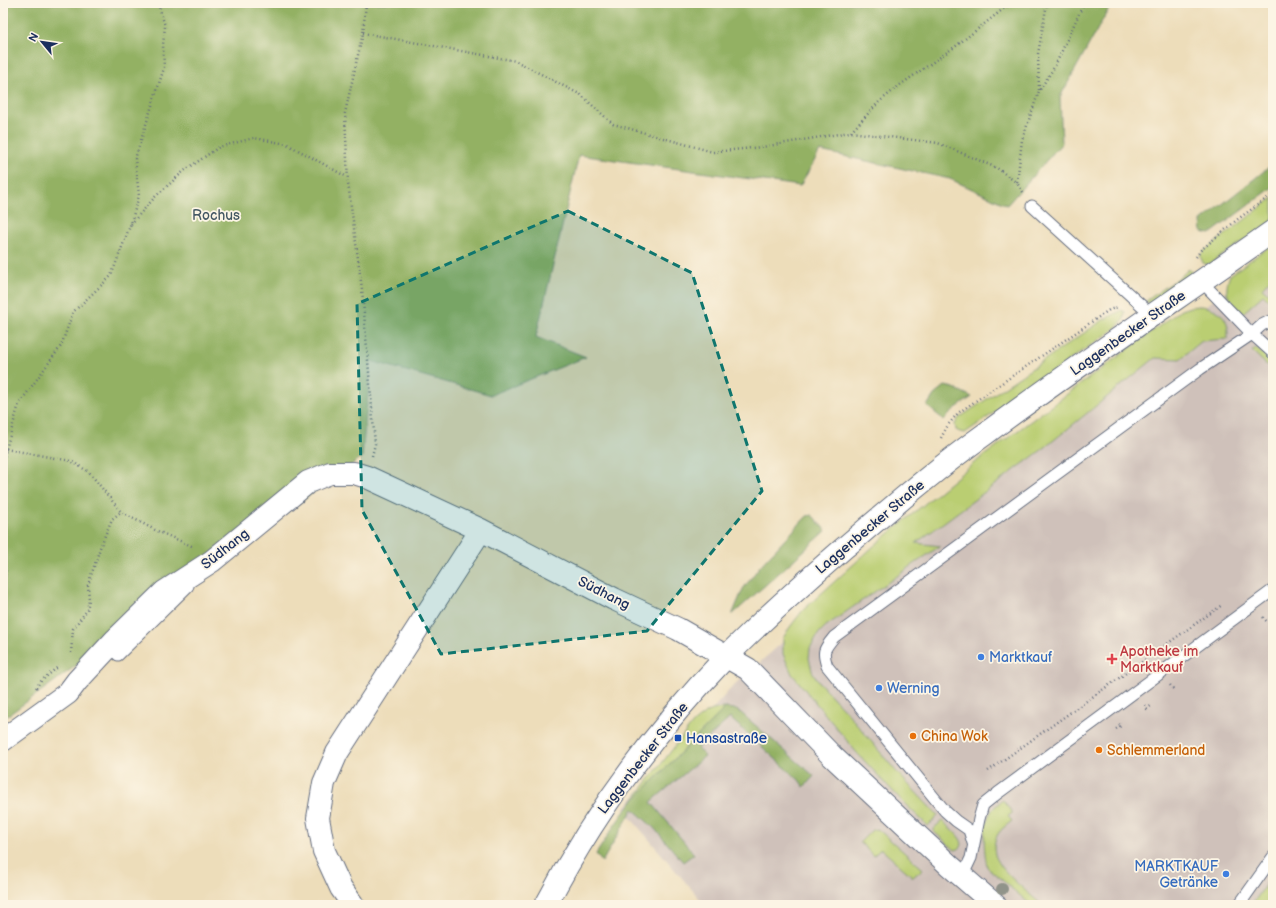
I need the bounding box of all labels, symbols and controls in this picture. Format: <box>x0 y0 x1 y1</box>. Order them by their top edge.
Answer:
north arrow <box>22 22 62 62</box>
text: N <box>26 31 41 44</box>
park label: Rochus <box>192 207 240 224</box>
street label: Laggenbecker Straße <box>1067 287 1189 379</box>
street label: Laggenbecker Straße <box>812 477 928 577</box>
street label: Südhang <box>198 525 252 573</box>
street label: Südhang <box>575 573 633 613</box>
place label: Apotheke im Marktkauf <box>1120 643 1198 676</box>
place label: Marktkauf <box>989 649 1053 666</box>
marker: Marktkauf <box>976 652 986 662</box>
marker: Apotheke im Marktkauf <box>1107 654 1117 664</box>
place label: Werning <box>887 680 939 697</box>
marker: Werning <box>874 683 884 693</box>
street label: Laggenbecker Straße <box>594 699 692 817</box>
place label: China Wok <box>921 728 988 745</box>
place label: Hansastraße <box>686 730 767 747</box>
marker: China Wok <box>908 731 918 741</box>
marker: Hansastraße <box>673 733 683 743</box>
place label: Schlemmerland <box>1107 742 1205 759</box>
marker: Schlemmerland <box>1094 745 1104 755</box>
place label: MARKTKAUF Getränke <box>1134 858 1219 891</box>
marker: MARKTKAUF Getränke <box>1221 869 1231 879</box>

